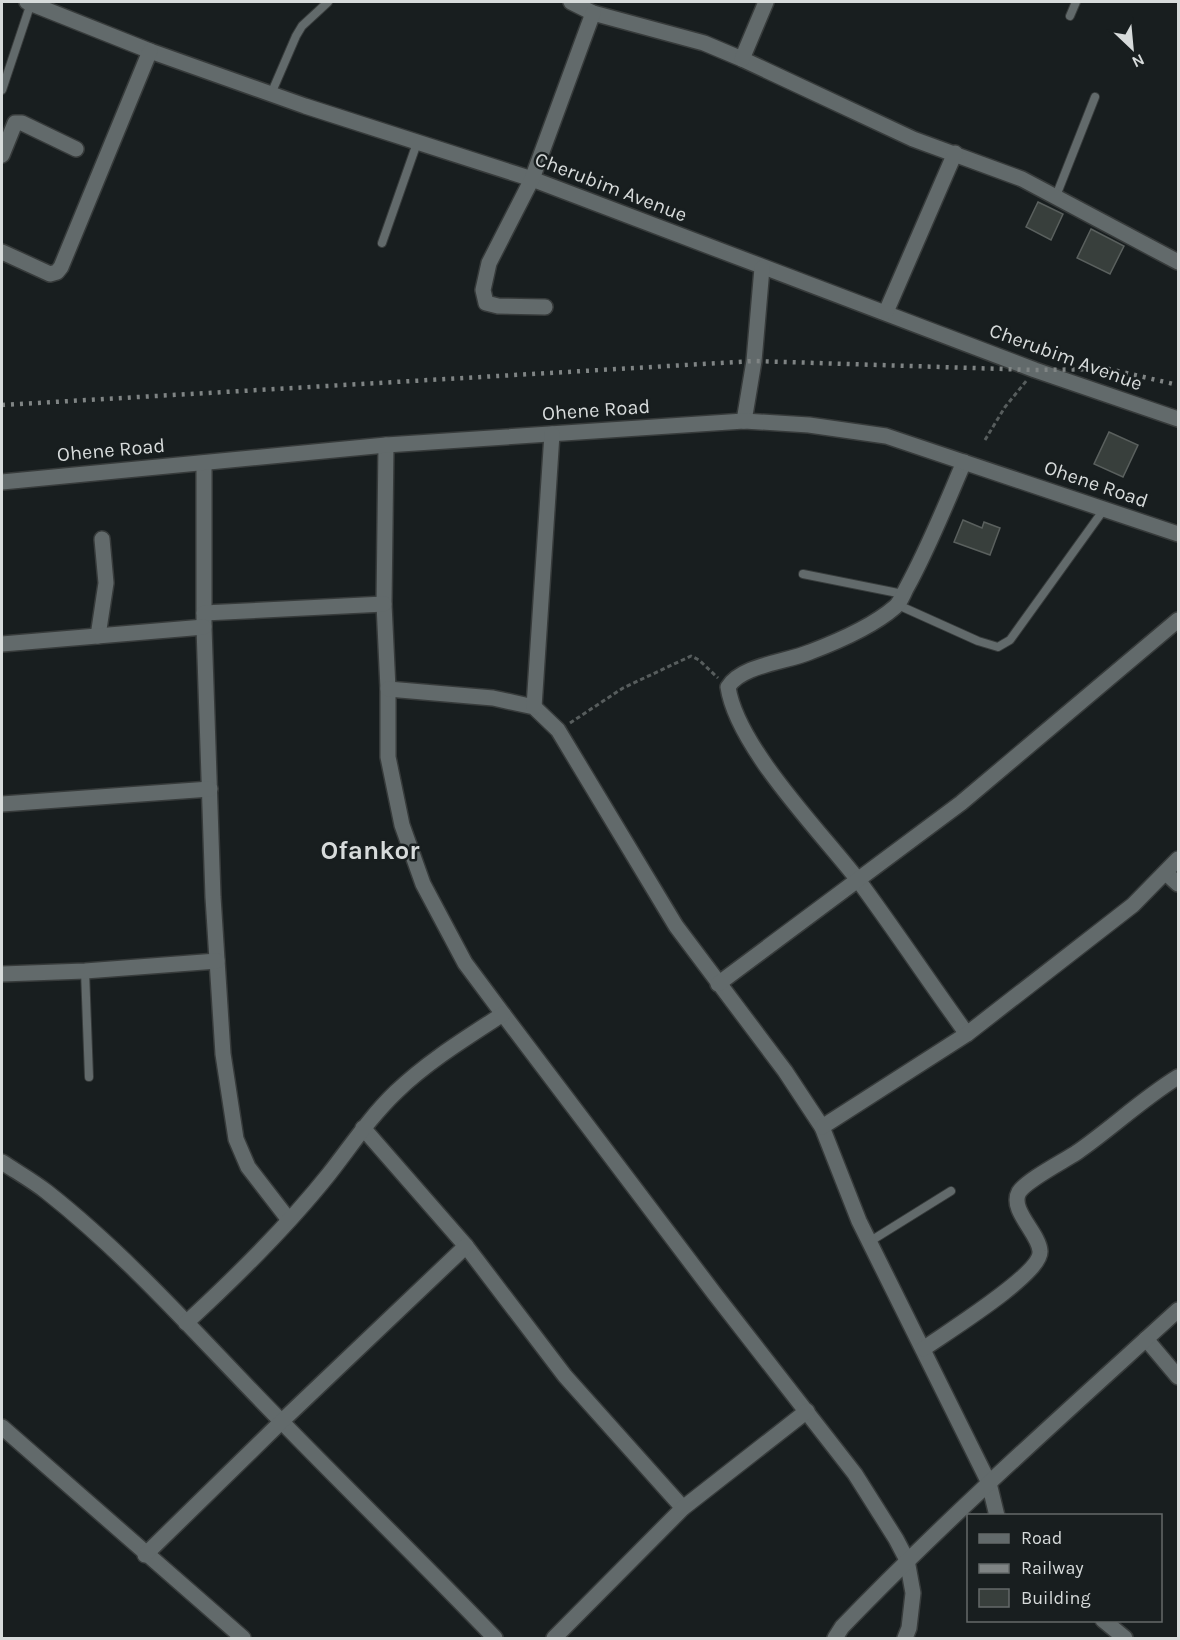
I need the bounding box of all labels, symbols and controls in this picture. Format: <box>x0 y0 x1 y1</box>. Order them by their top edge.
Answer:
north arrow <box>1102 18 1162 78</box>
text: N <box>1129 50 1148 72</box>
street label: Cherubim Avenue <box>532 147 690 227</box>
street label: Cherubim Avenue <box>986 319 1146 395</box>
street label: Ohene Road <box>541 395 651 425</box>
street label: Ohene Road <box>56 434 166 466</box>
street label: Ohene Road <box>1041 455 1151 513</box>
district label: Ofankor <box>320 835 420 866</box>
legend <box>967 1514 1162 1622</box>
text: Road <box>1021 1527 1062 1549</box>
text: Railway <box>1021 1557 1084 1579</box>
text: Building <box>1021 1587 1091 1609</box>

